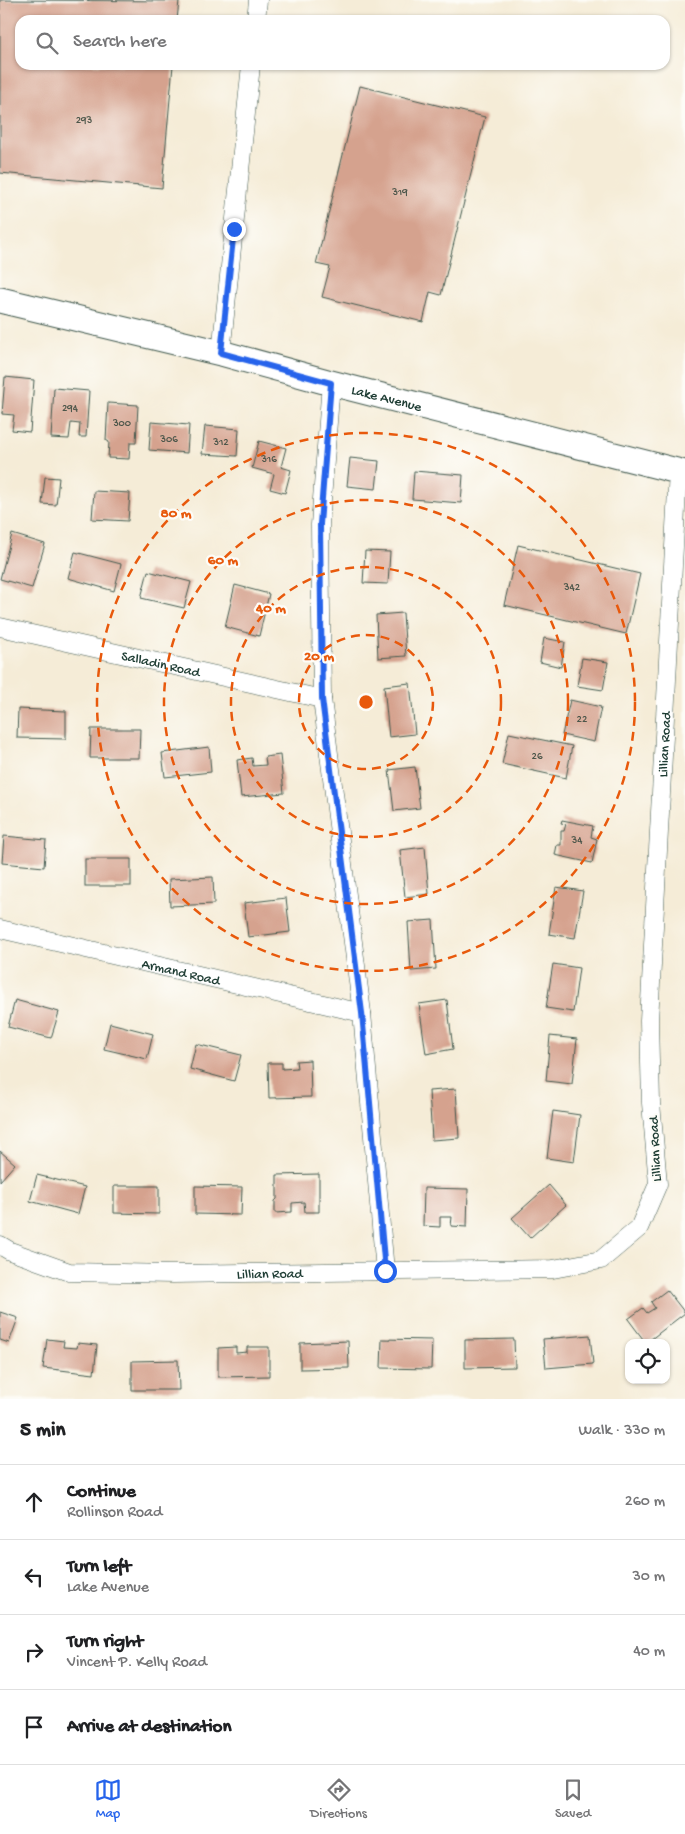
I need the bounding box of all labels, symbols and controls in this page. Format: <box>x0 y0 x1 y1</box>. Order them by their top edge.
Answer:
search box <box>15 15 670 70</box>
icon: search <box>33 29 61 57</box>
text: Search here <box>73 31 167 54</box>
house number: 293 <box>76 115 93 127</box>
house number: 319 <box>391 187 408 199</box>
route end <box>223 218 246 241</box>
street label: Lake Avenue <box>349 383 424 417</box>
house number: 294 <box>62 403 79 415</box>
house number: 300 <box>112 418 131 430</box>
house number: 306 <box>159 434 178 446</box>
house number: 312 <box>212 437 229 449</box>
house number: 316 <box>260 454 277 466</box>
text: 80 m <box>161 505 192 523</box>
text: 60 m <box>208 552 239 570</box>
house number: 342 <box>563 582 581 594</box>
text: 40 m <box>255 600 286 618</box>
street label: Salladin Road <box>120 648 203 683</box>
text: 20 m <box>304 648 334 666</box>
centre of rings <box>357 693 375 711</box>
street label: Lillian Road <box>656 710 676 778</box>
house number: 22 <box>577 714 588 726</box>
house number: 26 <box>532 751 543 763</box>
house number: 34 <box>571 835 583 847</box>
street label: Armand Road <box>140 956 223 991</box>
street label: Lillian Road <box>646 1114 667 1182</box>
route start <box>374 1260 397 1283</box>
street label: Lillian Road <box>237 1266 305 1284</box>
map controls <box>625 1339 670 1384</box>
button: locate <box>625 1339 670 1384</box>
text: 5 min <box>20 1419 65 1444</box>
text: Walk · 330 m <box>578 1422 665 1441</box>
text: Continue <box>67 1481 136 1504</box>
icon: ahead <box>20 1488 48 1516</box>
text: 260 m <box>625 1493 665 1512</box>
text: Rollinson Road <box>67 1504 162 1523</box>
text: Turn left <box>67 1556 131 1579</box>
icon: left <box>20 1563 48 1591</box>
text: 30 m <box>632 1568 665 1587</box>
text: Lake Avenue <box>67 1579 149 1598</box>
text: Turn right <box>67 1631 143 1654</box>
icon: right <box>20 1638 48 1666</box>
text: 40 m <box>633 1643 665 1662</box>
text: Vincent P. Kelly Road <box>67 1654 207 1673</box>
icon: arrive <box>20 1713 48 1741</box>
text: Arrive at destination <box>67 1716 231 1739</box>
tab: Map <box>94 1776 122 1823</box>
tab: Directions <box>310 1776 367 1823</box>
tab: Saved <box>555 1776 591 1823</box>

